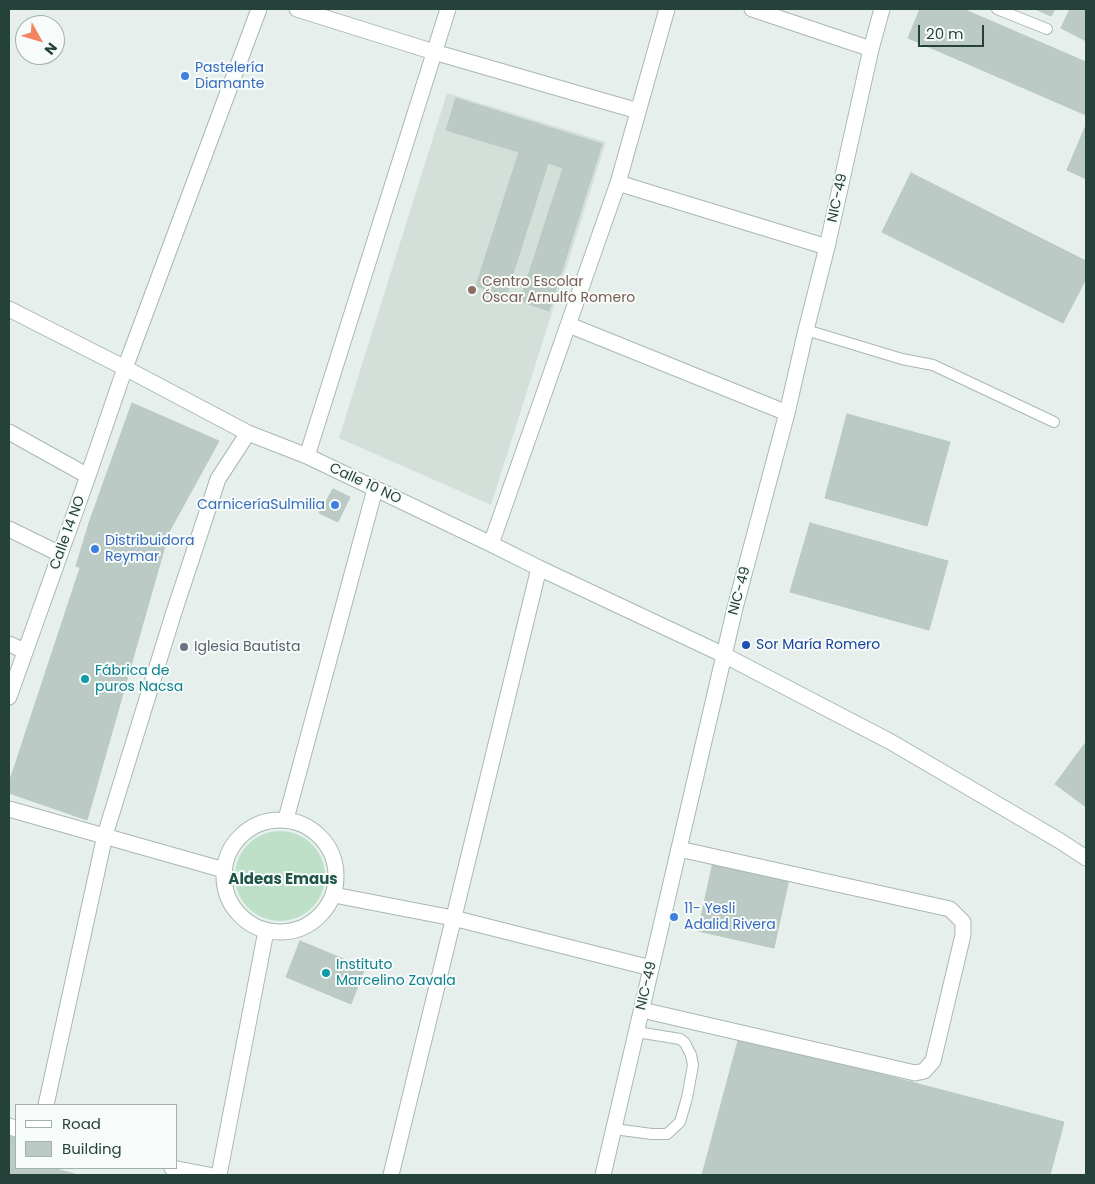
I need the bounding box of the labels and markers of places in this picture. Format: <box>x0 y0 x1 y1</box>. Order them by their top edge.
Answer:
place label: Pastelería Diamante <box>195 60 264 92</box>
marker: Pastelería Diamante <box>179 70 191 82</box>
place label: Centro Escolar Óscar Arnulfo Romero <box>482 274 635 306</box>
marker: Centro Escolar Óscar Arnulfo Romero <box>466 284 478 296</box>
place label: CarniceríaSulmilia <box>197 497 325 513</box>
marker: CarniceríaSulmilia <box>329 499 341 511</box>
place label: Distribuidora Reymar <box>105 533 194 566</box>
marker: Distribuidora Reymar <box>89 543 101 555</box>
place label: Sor María Romero <box>756 637 880 653</box>
place label: Iglesia Bautista <box>194 639 300 655</box>
marker: Sor María Romero <box>740 639 752 651</box>
marker: Iglesia Bautista <box>178 641 190 653</box>
place label: Fábrica de puros Nacsa <box>95 663 183 696</box>
marker: Fábrica de puros Nacsa <box>79 673 91 685</box>
place label: 11- Yesli Adalid Rivera <box>684 901 776 934</box>
marker: 11- Yesli Adalid Rivera <box>668 911 680 923</box>
place label: Instituto Marcelino Zavala <box>336 957 456 990</box>
marker: Instituto Marcelino Zavala <box>320 967 332 979</box>

